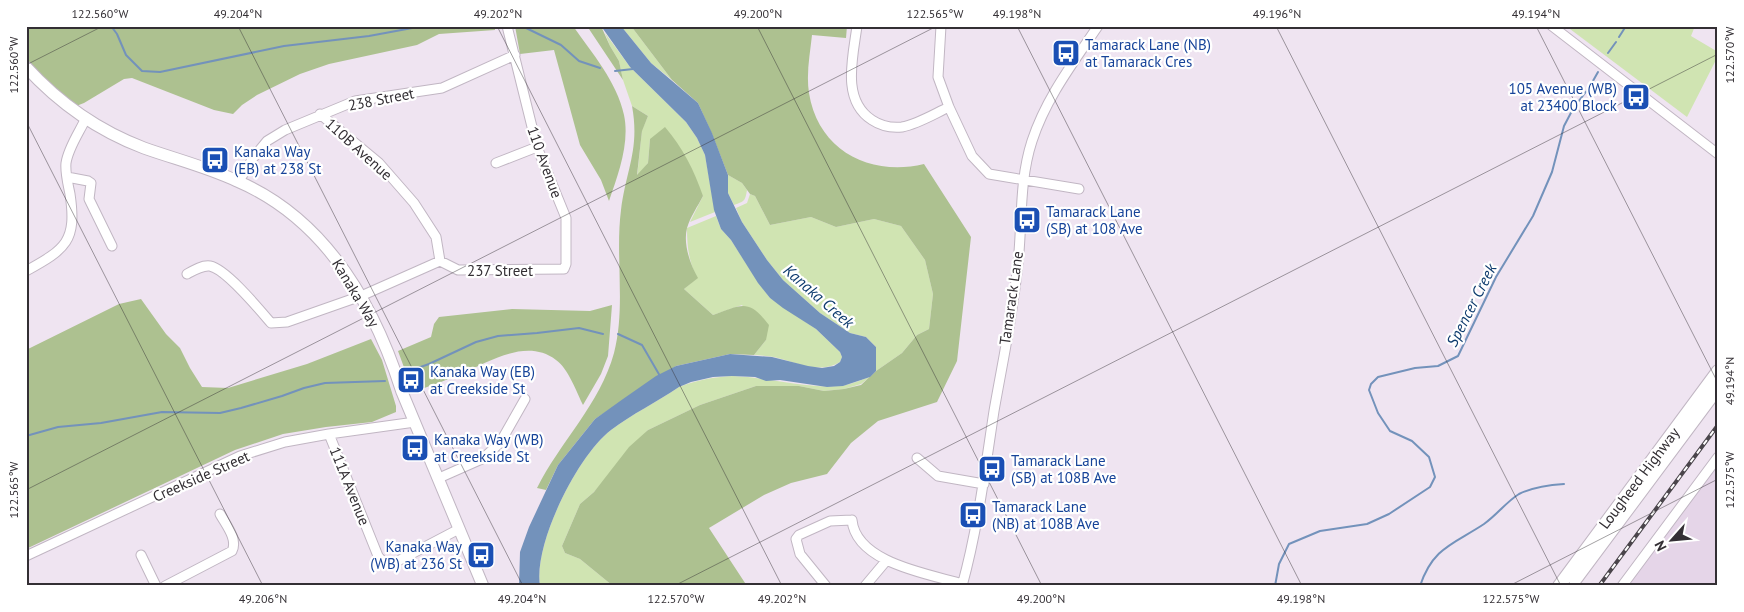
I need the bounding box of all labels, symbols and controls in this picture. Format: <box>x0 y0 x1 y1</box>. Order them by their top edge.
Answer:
text: 122.560°W <box>72 6 128 21</box>
text: 49.204°N <box>214 6 262 21</box>
text: 49.202°N <box>474 6 522 21</box>
text: 49.200°N <box>734 6 782 21</box>
text: 122.565°W <box>907 6 963 21</box>
text: 49.198°N <box>993 6 1041 21</box>
text: 49.196°N <box>1253 6 1301 21</box>
text: 49.194°N <box>1512 6 1560 21</box>
text: 122.570°W <box>1722 27 1737 83</box>
place label: Tamarack Lane (NB) at Tamarack Cres <box>1085 35 1211 71</box>
text: 122.560°W <box>6 37 21 93</box>
bus stop icon: Tamarack Lane (NB) at Tamarack Cres <box>1051 38 1081 68</box>
place label: 105 Avenue (WB) at 23400 Block <box>1509 79 1618 115</box>
bus stop icon: 105 Avenue (WB) at 23400 Block <box>1621 82 1651 112</box>
street label: 238 Street <box>346 83 416 115</box>
street label: 110B Avenue <box>322 114 396 184</box>
street label: 110 Avenue <box>523 124 567 200</box>
place label: Kanaka Way (EB) at 238 St <box>234 142 321 178</box>
bus stop icon: Kanaka Way (EB) at 238 St <box>200 145 230 175</box>
place label: Tamarack Lane (SB) at 108 Ave <box>1046 202 1143 238</box>
bus stop icon: Tamarack Lane (SB) at 108 Ave <box>1012 205 1042 235</box>
street label: Tamarack Lane <box>995 250 1027 346</box>
street label: Kanaka Way <box>328 255 384 331</box>
water label: Spencer Creek <box>1442 259 1501 350</box>
water label: Kanaka Creek <box>780 260 859 333</box>
street label: 237 Street <box>467 261 533 280</box>
text: 49.194°N <box>1722 357 1737 405</box>
place label: Kanaka Way (EB) at Creekside St <box>430 362 535 398</box>
bus stop icon: Kanaka Way (EB) at Creekside St <box>396 365 426 395</box>
street label: Lougheed Highway <box>1595 423 1683 533</box>
place label: Kanaka Way (WB) at Creekside St <box>434 430 543 466</box>
bus stop icon: Kanaka Way (WB) at Creekside St <box>400 433 430 463</box>
street label: 111A Avenue <box>326 444 374 528</box>
street label: Creekside Street <box>150 446 252 506</box>
place label: Tamarack Lane (SB) at 108B Ave <box>1011 451 1116 487</box>
text: 122.575°W <box>1722 452 1737 508</box>
bus stop icon: Tamarack Lane (SB) at 108B Ave <box>977 454 1007 484</box>
text: 122.565°W <box>6 462 21 518</box>
place label: Tamarack Lane (NB) at 108B Ave <box>992 497 1100 533</box>
bus stop icon: Tamarack Lane (NB) at 108B Ave <box>958 500 988 530</box>
north arrow <box>1646 514 1696 564</box>
place label: Kanaka Way (WB) at 236 St <box>370 537 462 573</box>
text: N <box>1650 538 1671 554</box>
bus stop icon: Kanaka Way (WB) at 236 St <box>466 540 496 570</box>
text: 49.206°N <box>239 591 287 606</box>
text: 49.204°N <box>498 591 546 606</box>
text: 122.570°W <box>648 591 704 606</box>
text: 49.202°N <box>758 591 806 606</box>
text: 49.200°N <box>1017 591 1065 606</box>
text: 49.198°N <box>1277 591 1325 606</box>
text: 122.575°W <box>1483 591 1539 606</box>

